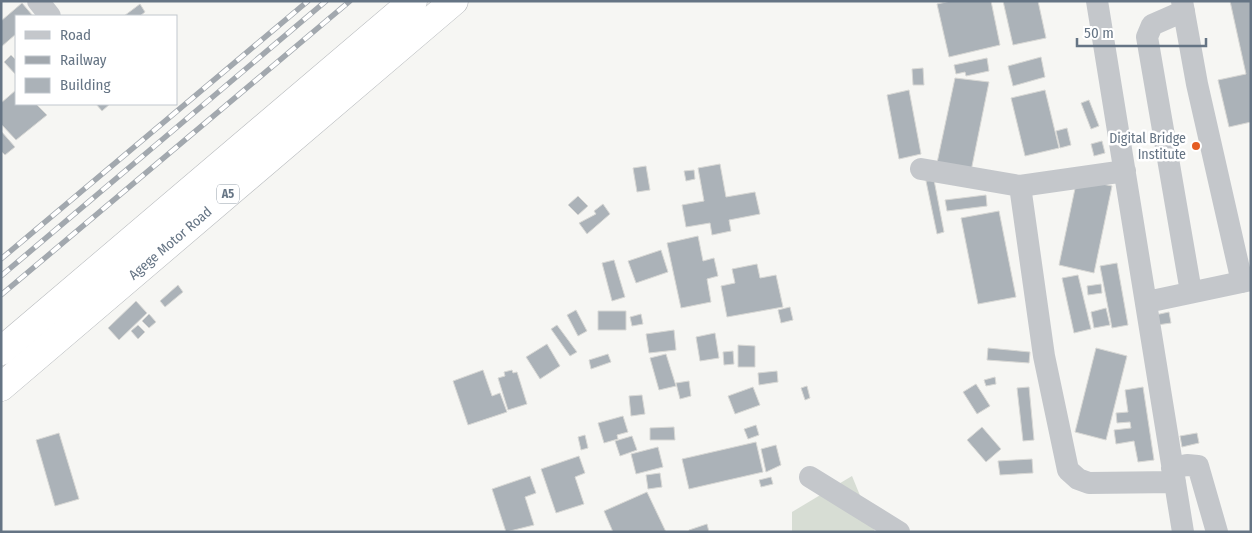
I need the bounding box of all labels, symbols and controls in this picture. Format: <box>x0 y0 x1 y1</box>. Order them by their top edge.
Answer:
legend <box>15 15 178 105</box>
scale bar <box>1077 15 1206 47</box>
text: 50 m <box>1084 24 1114 42</box>
text: Road <box>60 26 91 44</box>
text: Railway <box>60 51 107 69</box>
text: Building <box>60 76 111 94</box>
place label: Digital Bridge Institute <box>1109 130 1186 163</box>
marker: Digital Bridge Institute <box>1190 140 1202 152</box>
road number: A5 <box>217 184 239 203</box>
street label: Agege Motor Road <box>125 203 215 283</box>

